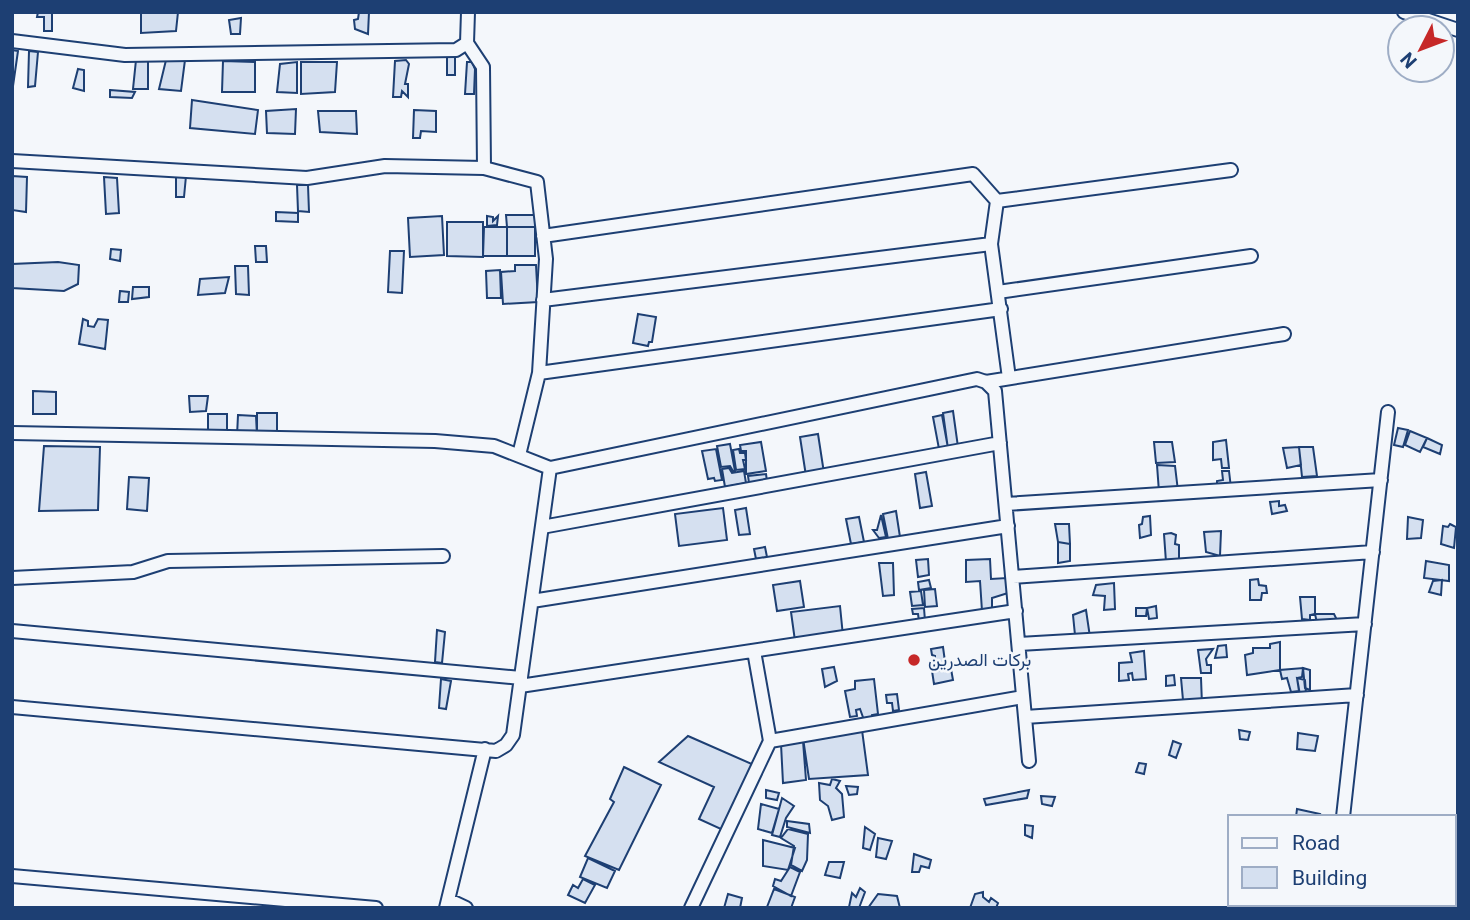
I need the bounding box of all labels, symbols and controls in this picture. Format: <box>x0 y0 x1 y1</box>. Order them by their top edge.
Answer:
north arrow <box>1386 14 1456 84</box>
text: N <box>1396 47 1422 73</box>
place label: بركات الصدرين <box>928 649 1031 671</box>
marker: بركات الصدرين <box>906 652 922 668</box>
legend <box>1228 815 1456 906</box>
text: Road <box>1292 831 1340 855</box>
text: Building <box>1292 866 1367 890</box>

